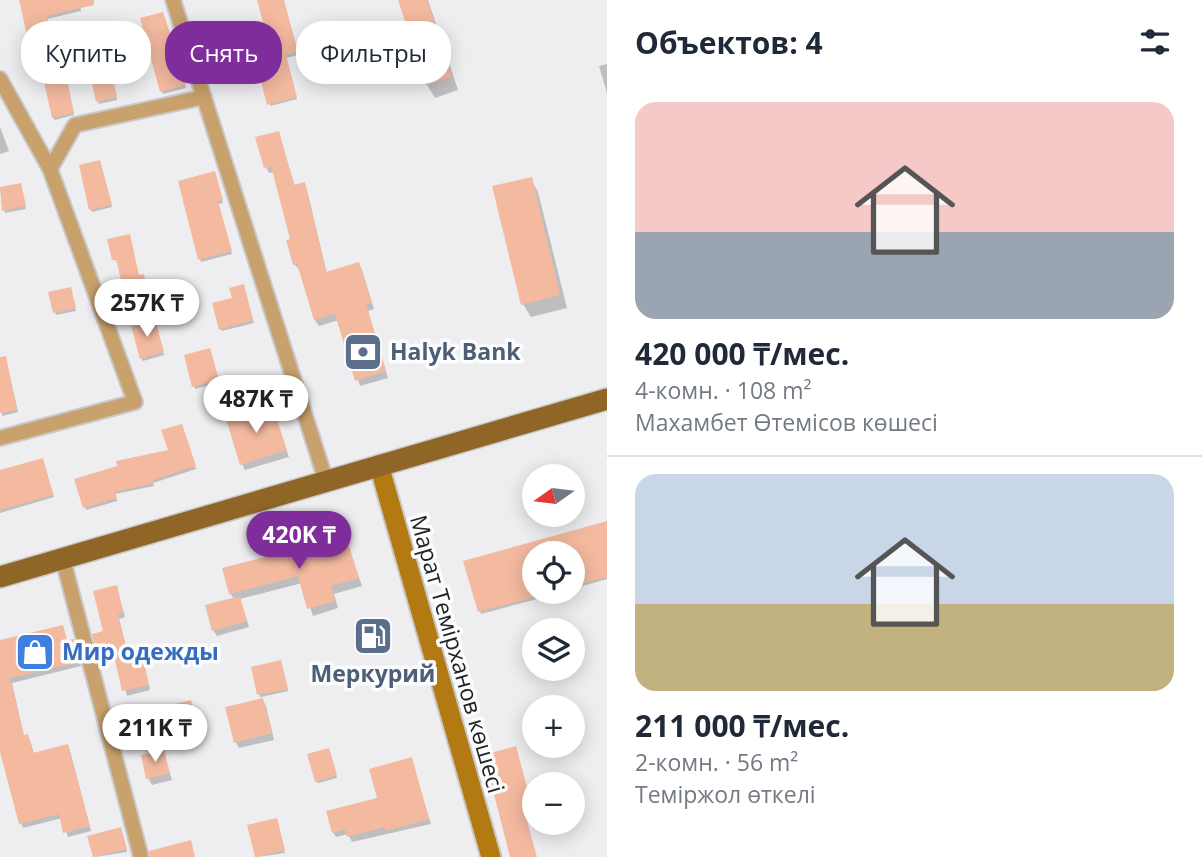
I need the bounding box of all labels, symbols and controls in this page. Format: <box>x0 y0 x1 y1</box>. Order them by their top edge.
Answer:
chip: Купить <box>21 21 151 84</box>
chip: Снять <box>165 21 282 84</box>
chip: Фильтры <box>296 21 451 84</box>
text: Объектов: 4 <box>635 22 823 63</box>
icon: filters <box>1136 23 1174 61</box>
icon: home <box>842 147 968 273</box>
pin: 257K ₸ <box>90 280 204 339</box>
text: 257K ₸ <box>110 286 184 318</box>
bank icon: Halyk Bank <box>342 331 384 373</box>
text: 420 000 ₸/мес. <box>635 333 849 374</box>
place label: Halyk Bank <box>390 335 521 367</box>
text: 4-комн. · 108 m² <box>635 374 811 406</box>
pin: 487K ₸ <box>199 376 313 435</box>
text: 487K ₸ <box>219 382 293 414</box>
text: Махамбет Өтемісов көшесі <box>635 406 938 438</box>
north arrow <box>522 464 584 527</box>
map controls <box>522 464 585 835</box>
street label: Марат Темірханов көшесі <box>403 511 513 796</box>
pin: 420K ₸ <box>242 512 356 571</box>
text: 420K ₸ <box>262 518 336 550</box>
icon: home <box>842 519 968 645</box>
button: locate <box>522 541 585 604</box>
fuel station icon: Меркурий <box>352 615 394 657</box>
button: layers <box>522 618 585 681</box>
shop icon: Мир одежды <box>14 631 56 673</box>
place label: Мир одежды <box>62 635 219 667</box>
place label: Меркурий <box>311 657 435 689</box>
button: + <box>522 695 585 758</box>
pin: 211K ₸ <box>98 704 212 764</box>
text: 211 000 ₸/мес. <box>635 705 849 746</box>
text: 211K ₸ <box>118 711 192 743</box>
text: 2-комн. · 56 m² <box>635 746 798 778</box>
button: − <box>522 772 585 835</box>
text: Теміржол өткелі <box>635 778 816 810</box>

